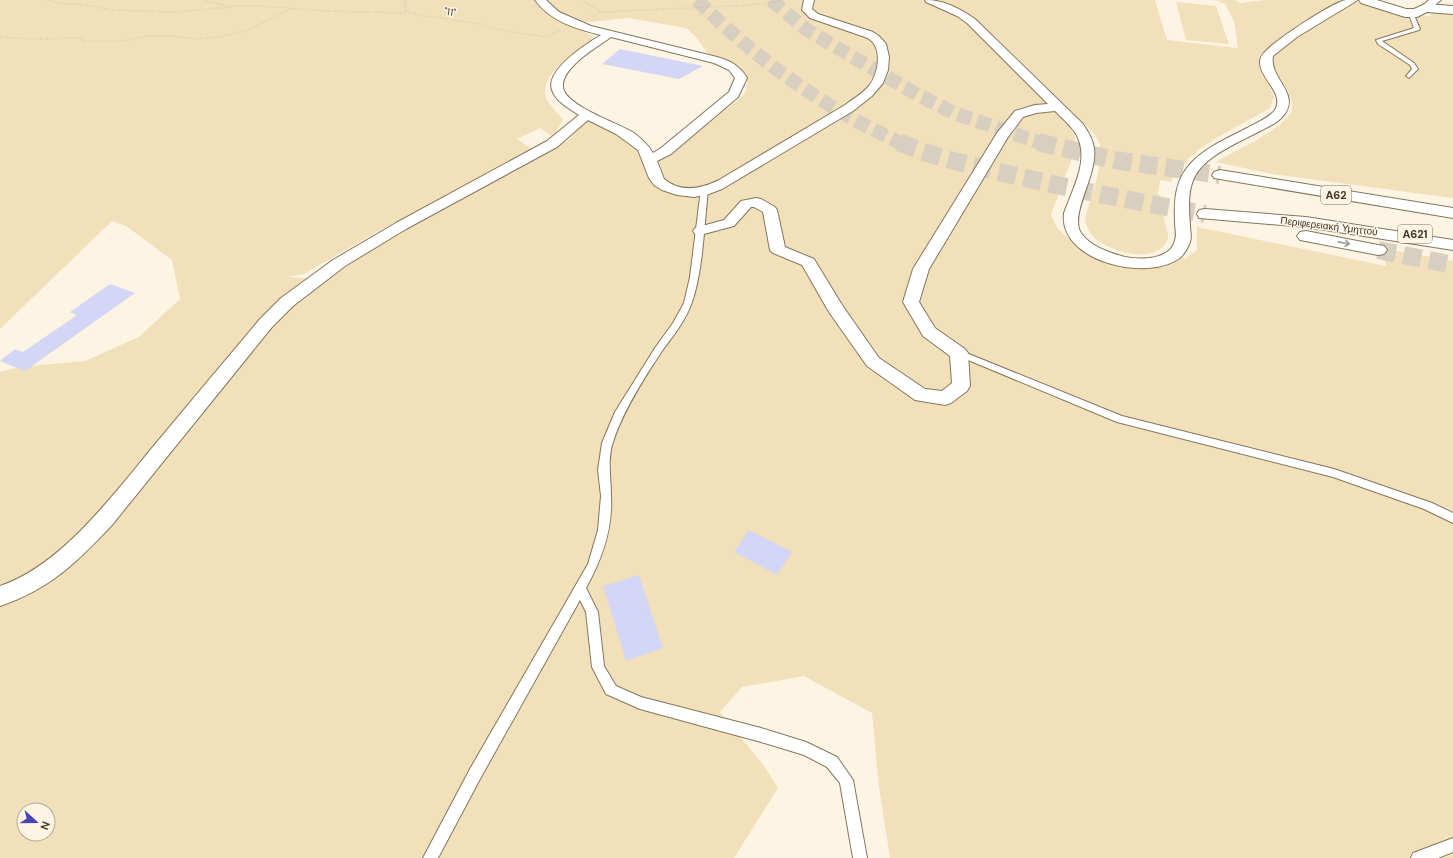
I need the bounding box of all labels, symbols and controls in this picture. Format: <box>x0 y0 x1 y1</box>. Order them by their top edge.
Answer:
street label: "11" <box>443 5 457 19</box>
road number: Α62 <box>1321 186 1351 204</box>
street label: Περιφερειακή Υμηττού <box>1280 214 1378 238</box>
road number: Α621 <box>1398 225 1432 243</box>
one-way arrow <box>1337 240 1350 248</box>
north arrow <box>16 802 56 842</box>
text: N <box>37 819 53 832</box>

